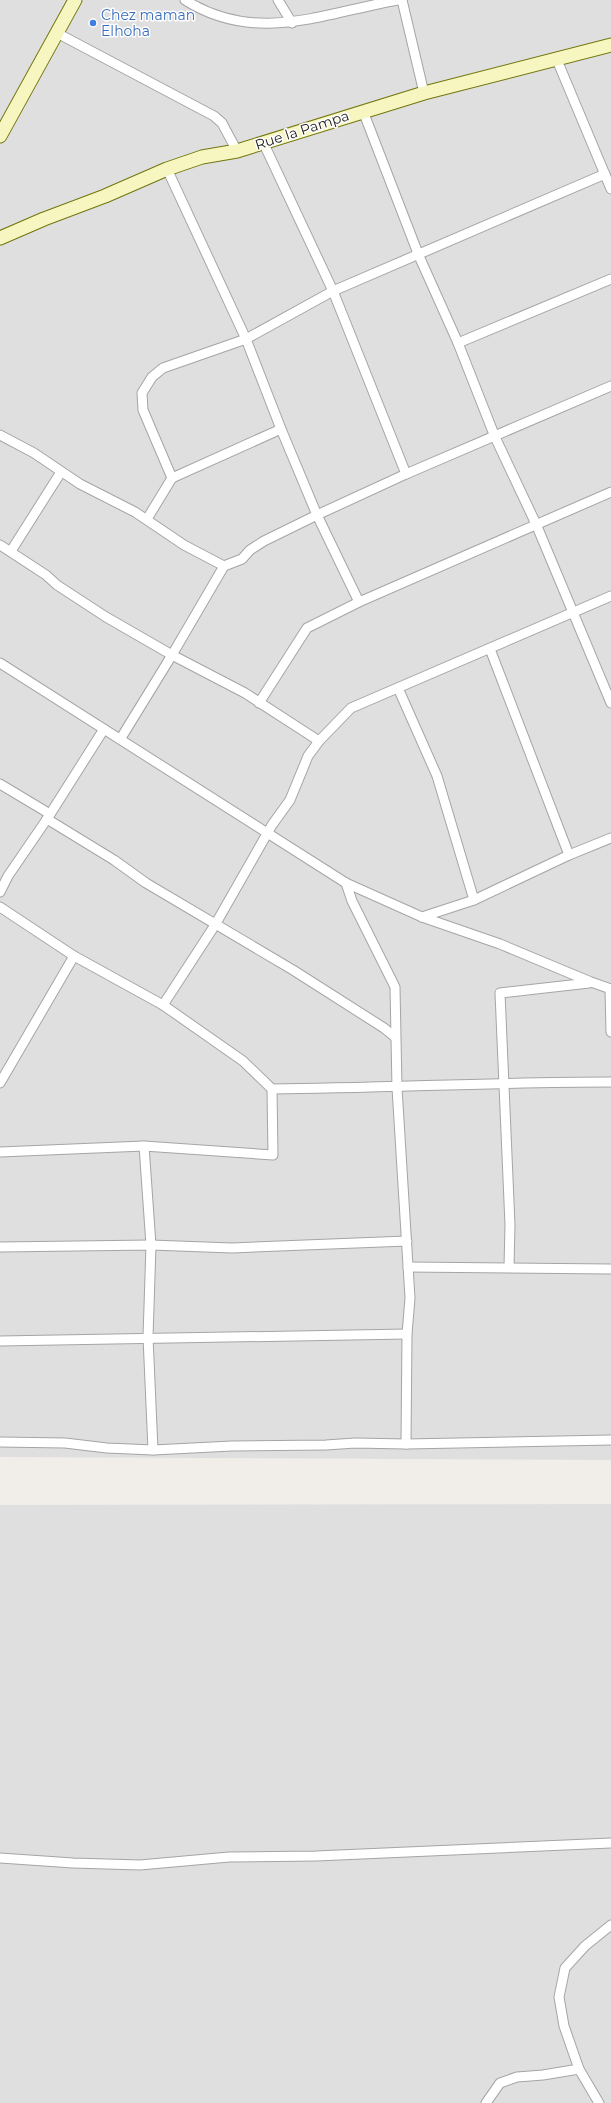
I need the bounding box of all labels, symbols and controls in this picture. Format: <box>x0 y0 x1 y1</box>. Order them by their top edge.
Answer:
place label: Chez maman Elhoha <box>101 6 195 40</box>
marker: Chez maman Elhoha <box>88 18 98 28</box>
street label: Rue la Pampa <box>253 106 351 154</box>

